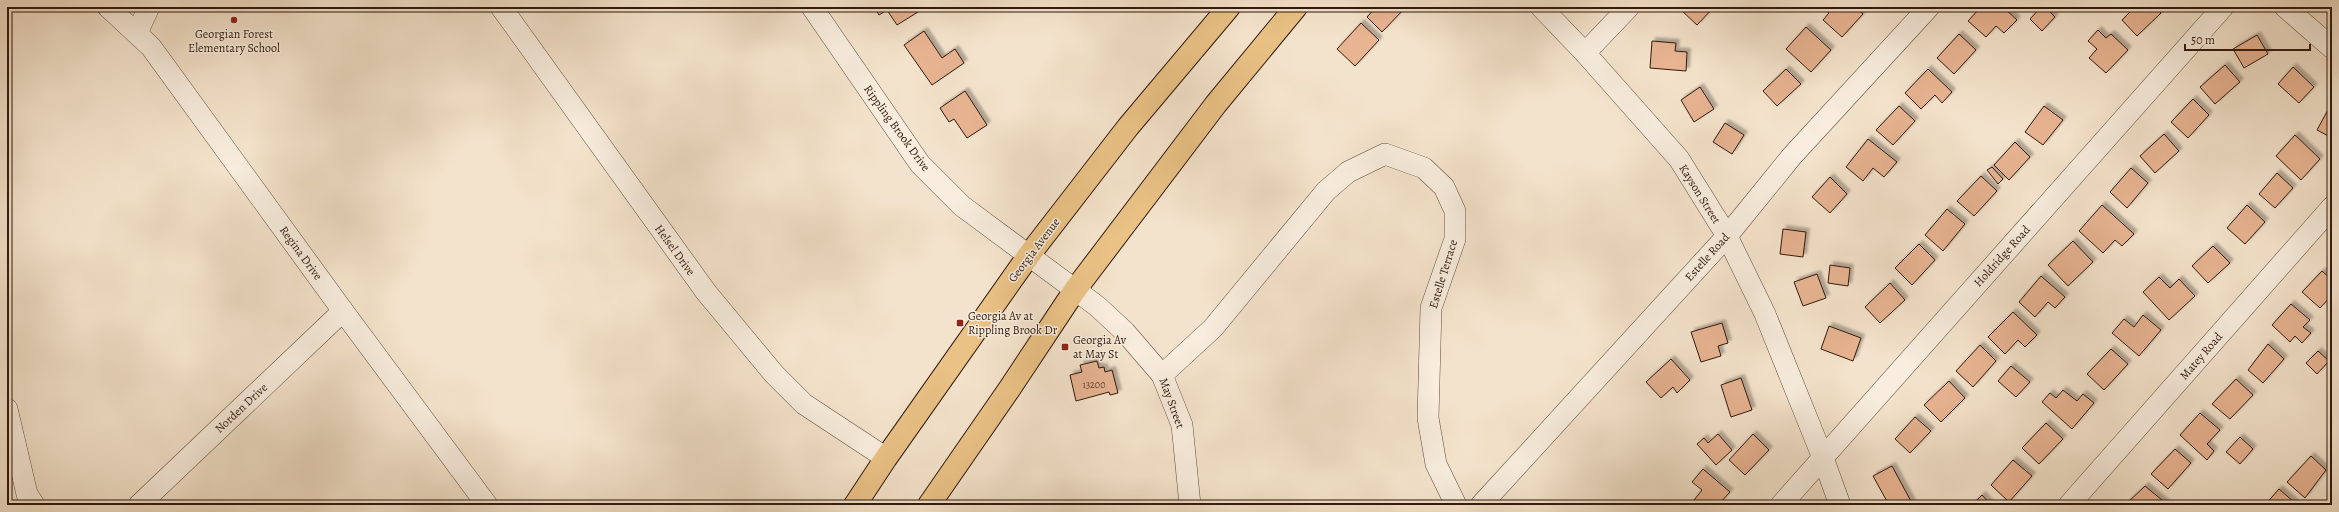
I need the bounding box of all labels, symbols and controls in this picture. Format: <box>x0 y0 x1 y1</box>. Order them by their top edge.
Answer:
marker: Georgian Forest Elementary School <box>229 15 239 25</box>
place label: Georgian Forest Elementary School <box>188 26 280 56</box>
scale bar <box>2185 26 2310 52</box>
text: 50 m <box>2191 32 2215 48</box>
street label: Rippling Brook Drive <box>860 82 934 174</box>
street label: Kayson Street <box>1675 161 1725 227</box>
street label: Georgia Avenue <box>1004 215 1064 285</box>
street label: Helsel Drive <box>651 221 699 279</box>
street label: Holdridge Road <box>1970 222 2034 290</box>
street label: Regina Drive <box>276 223 326 283</box>
street label: Estelle Road <box>1681 229 1733 285</box>
street label: Estelle Terrace <box>1425 238 1461 310</box>
place label: Georgia Av at Rippling Brook Dr <box>968 308 1058 338</box>
marker: Georgia Av at Rippling Brook Dr <box>955 318 965 328</box>
street label: Matey Road <box>2176 329 2226 383</box>
place label: Georgia Av at May St <box>1073 332 1127 362</box>
marker: Georgia Av at May St <box>1060 342 1070 352</box>
street label: May Street <box>1155 376 1189 431</box>
house number: 13200 <box>1083 378 1106 391</box>
street label: Norden Drive <box>211 379 271 437</box>

